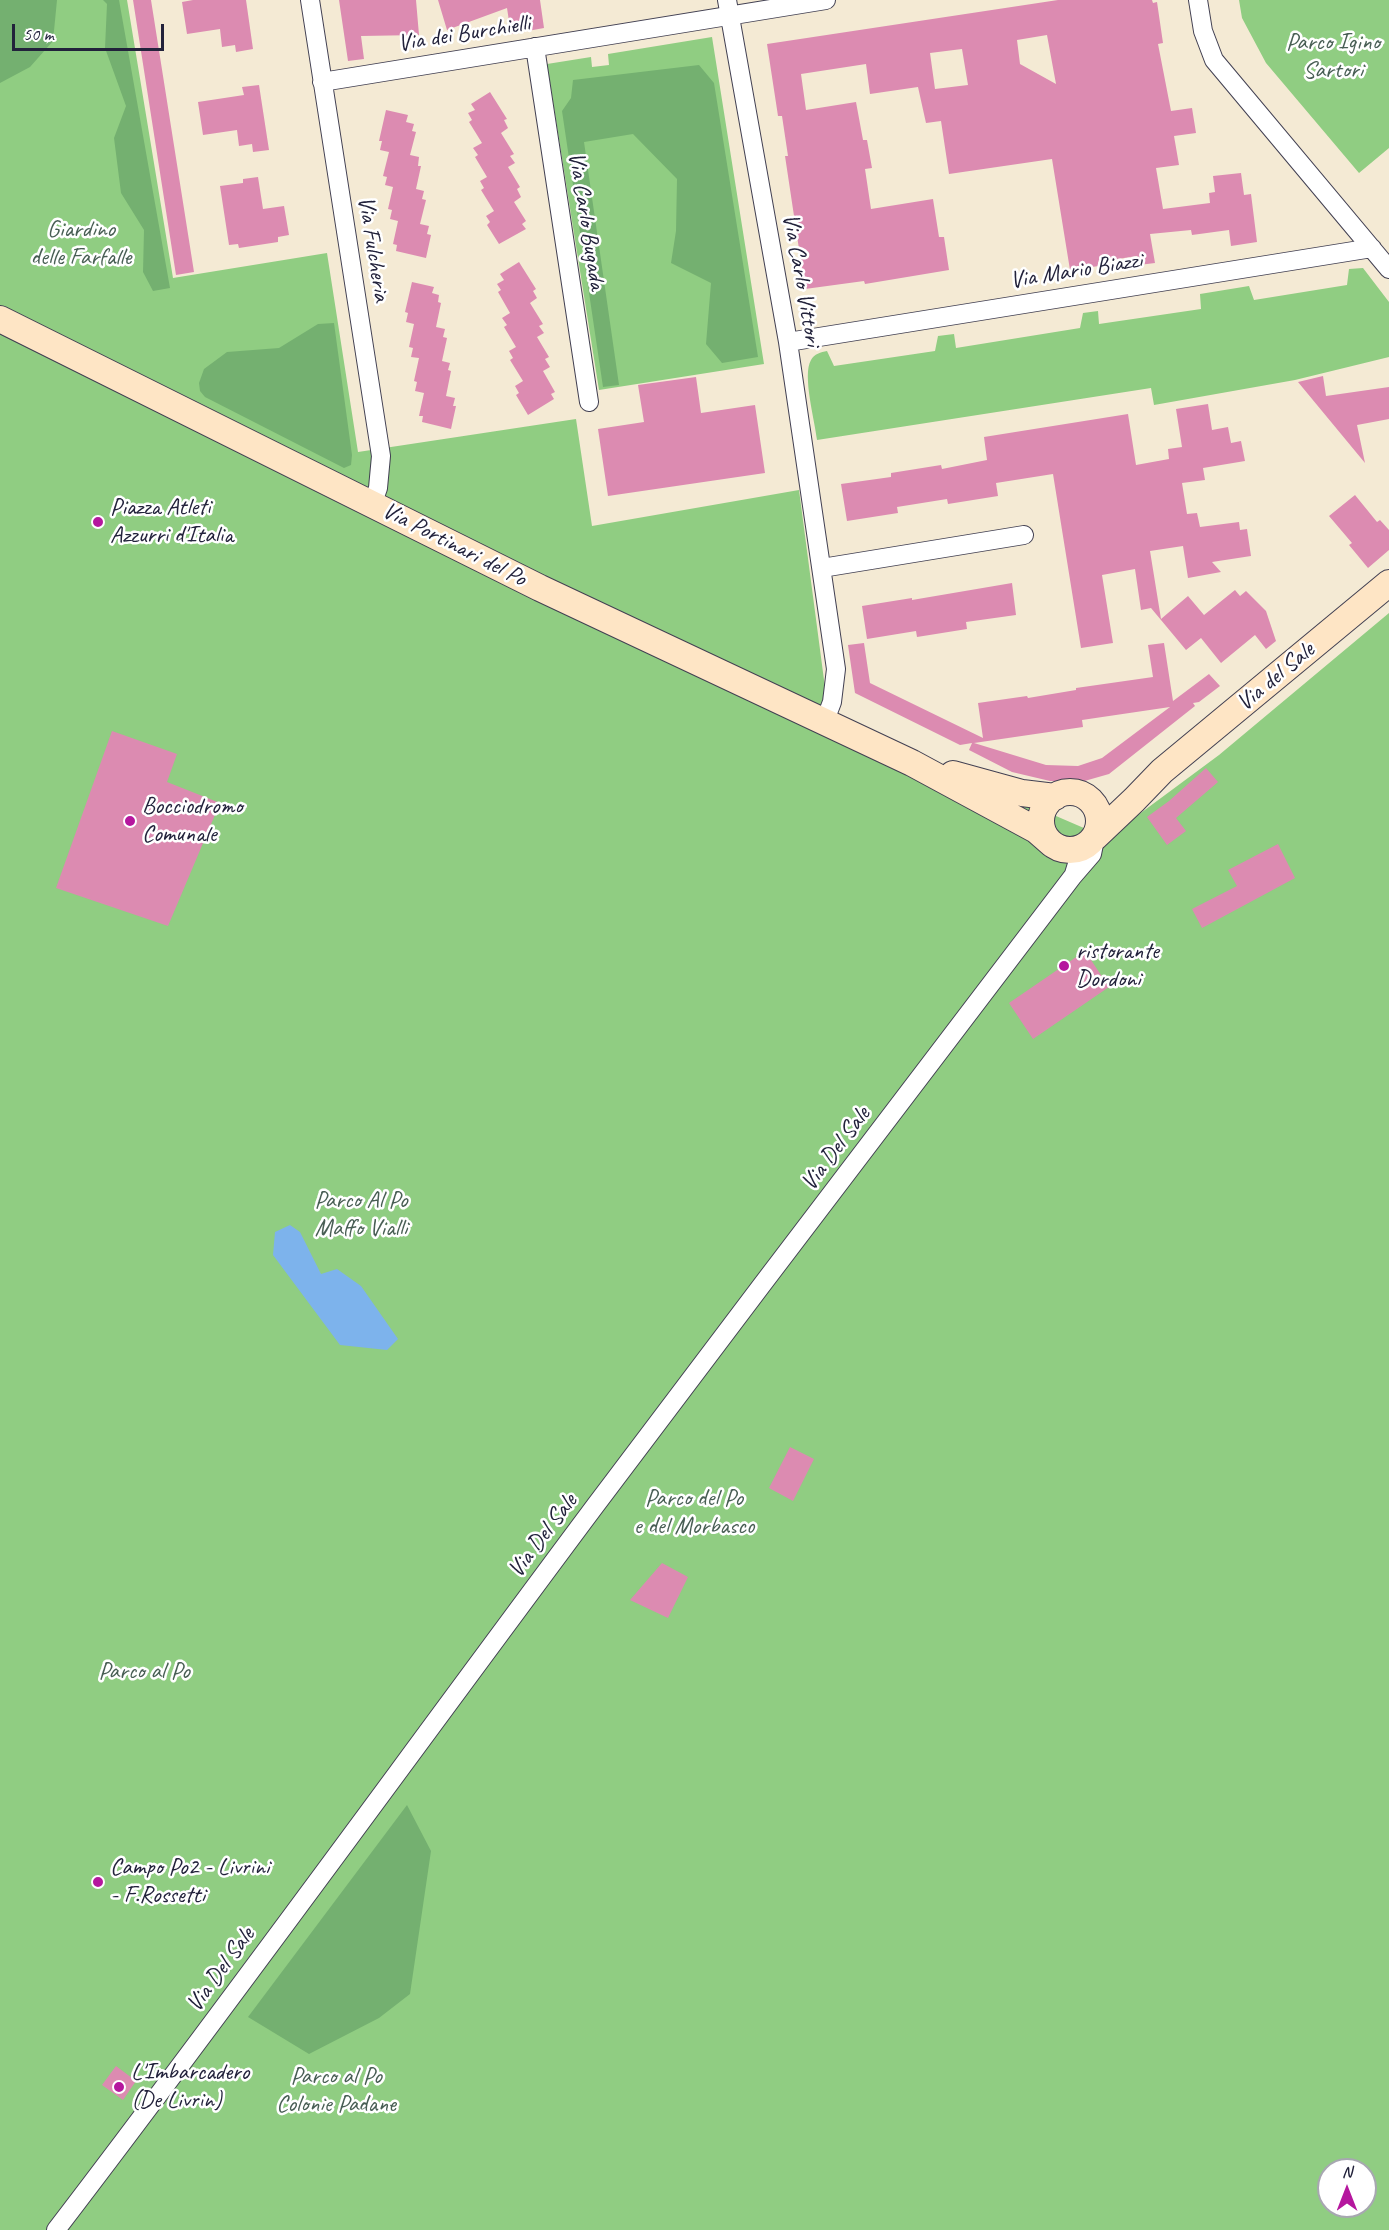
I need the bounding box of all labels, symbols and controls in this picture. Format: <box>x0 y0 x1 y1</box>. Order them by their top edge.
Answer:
street label: Via dei Burchielli <box>396 9 532 59</box>
scale bar <box>15 12 166 50</box>
text: 50 m <box>23 23 54 45</box>
park label: Parco Igino Sartori <box>1286 29 1380 85</box>
street label: Via Carlo Bugada <box>561 150 611 292</box>
street label: Via Fulcheria <box>350 194 396 304</box>
street label: Via Carlo Vittori <box>775 211 827 349</box>
park label: Giardino delle Farfalle <box>31 216 131 272</box>
street label: Via Mario Biazzi <box>1008 246 1144 296</box>
place label: Piazza Atleti Azzurri d'Italia <box>110 494 233 550</box>
street label: Via Portinari del Po <box>377 496 531 594</box>
marker: Piazza Atleti Azzurri d'Italia <box>91 515 105 529</box>
street label: Via del Sale <box>1231 636 1321 718</box>
place label: Bocciodromo Comunale <box>142 793 243 849</box>
marker: Bocciodromo Comunale <box>123 814 137 828</box>
place label: ristorante Dordoni <box>1076 938 1159 994</box>
marker: ristorante Dordoni <box>1057 959 1071 973</box>
street label: Via Del Sale <box>795 1101 877 1197</box>
park label: Parco Al Po Maffo Vialli <box>315 1187 407 1243</box>
park label: Parco del Po e del Morbasco <box>634 1485 754 1541</box>
street label: Via Del Sale <box>502 1488 584 1584</box>
park label: Parco al Po <box>98 1658 190 1686</box>
place label: Campo Po2 - Livrini - F.Rossetti <box>110 1854 269 1910</box>
marker: Campo Po2 - Livrini - F.Rossetti <box>91 1875 105 1889</box>
street label: Via Del Sale <box>181 1922 261 2018</box>
place label: L'Imbarcadero (De Livrin) <box>131 2059 249 2115</box>
park label: Parco al Po Colonie Padane <box>276 2063 396 2119</box>
marker: L'Imbarcadero (De Livrin) <box>112 2080 126 2094</box>
north arrow <box>1317 2158 1377 2218</box>
text: N <box>1342 2162 1352 2182</box>

